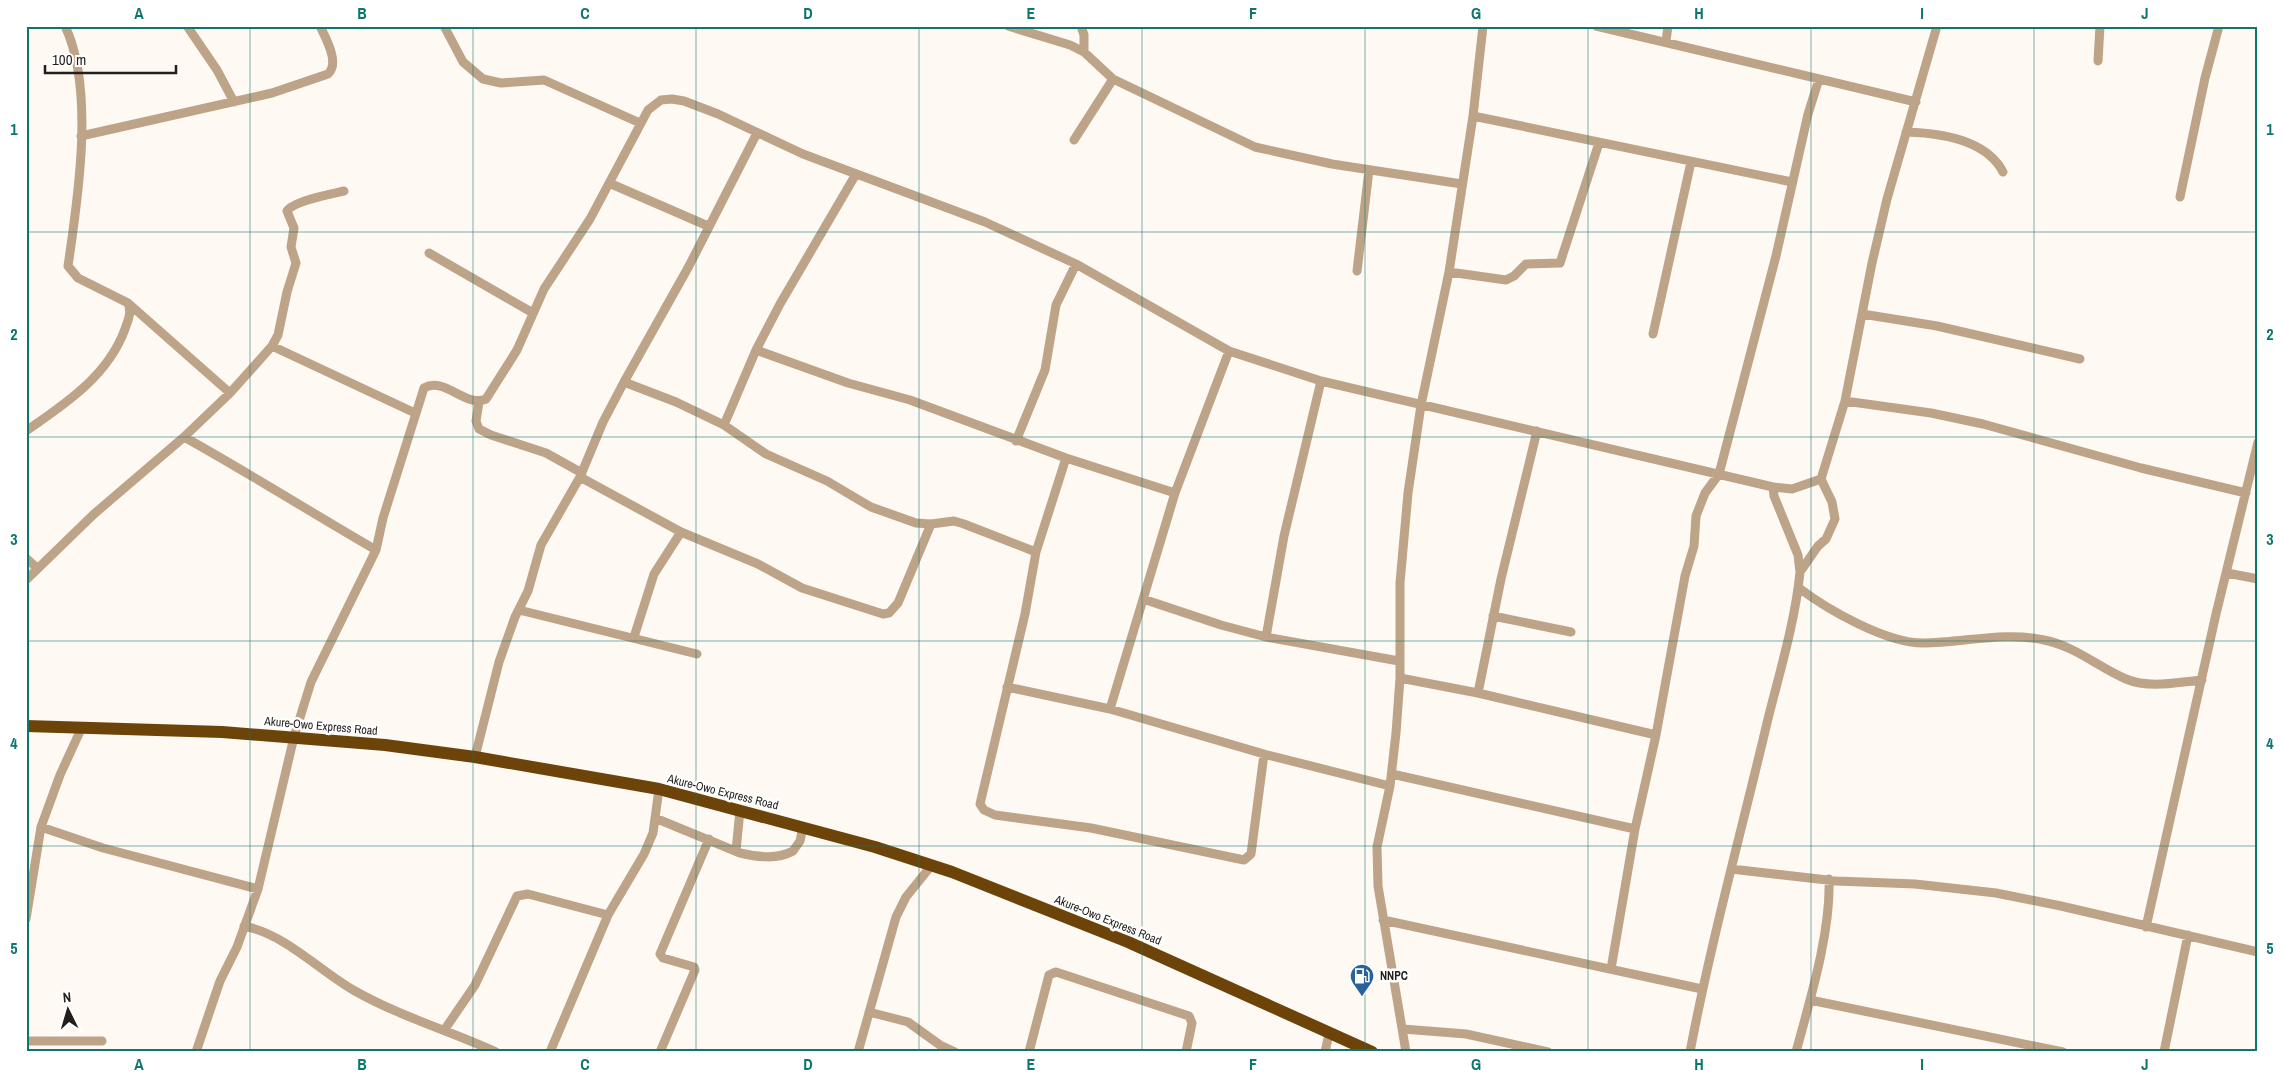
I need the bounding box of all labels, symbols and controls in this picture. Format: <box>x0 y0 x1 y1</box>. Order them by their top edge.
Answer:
text: A <box>134 2 144 24</box>
text: B <box>357 2 367 24</box>
text: C <box>580 2 590 24</box>
text: D <box>803 2 813 24</box>
text: E <box>1027 2 1036 24</box>
text: F <box>1249 2 1257 24</box>
text: G <box>1471 2 1481 24</box>
text: H <box>1694 2 1704 24</box>
text: I <box>1920 2 1924 24</box>
text: J <box>2141 2 2149 24</box>
scale bar <box>45 42 176 74</box>
text: 100 m <box>52 49 86 70</box>
text: 1 <box>10 118 18 140</box>
text: 1 <box>2266 118 2274 140</box>
text: 2 <box>10 323 18 345</box>
text: 2 <box>2266 323 2274 345</box>
text: 3 <box>10 528 18 550</box>
text: 3 <box>2266 528 2274 550</box>
street label: Akure-Owo Express Road <box>263 713 378 739</box>
text: 4 <box>10 732 18 754</box>
text: 4 <box>2266 732 2274 754</box>
street label: Akure-Owo Express Road <box>665 770 780 814</box>
street label: Akure-Owo Express Road <box>1051 891 1164 949</box>
text: 5 <box>10 937 18 959</box>
text: 5 <box>2266 937 2274 959</box>
fuel station icon: NNPC <box>1349 963 1375 997</box>
place label: NNPC <box>1380 968 1408 984</box>
north arrow <box>42 986 92 1036</box>
text: N <box>62 988 72 1006</box>
text: A <box>134 1053 144 1075</box>
text: B <box>357 1053 367 1075</box>
text: C <box>580 1053 590 1075</box>
text: D <box>803 1053 813 1075</box>
text: E <box>1027 1053 1036 1075</box>
text: F <box>1249 1053 1257 1075</box>
text: G <box>1471 1053 1481 1075</box>
text: H <box>1694 1053 1704 1075</box>
text: I <box>1920 1053 1924 1075</box>
text: J <box>2141 1053 2149 1075</box>

